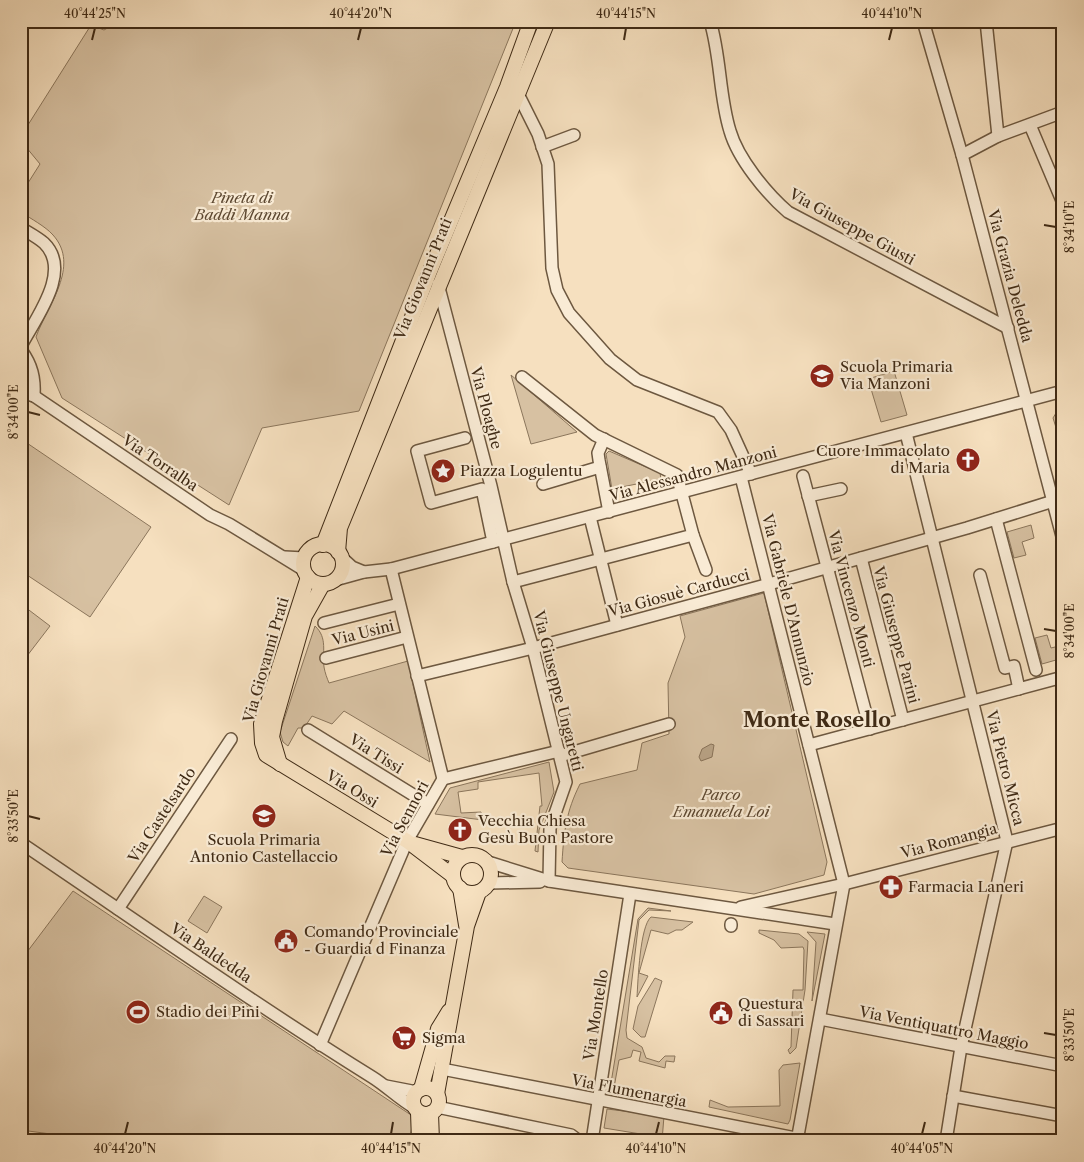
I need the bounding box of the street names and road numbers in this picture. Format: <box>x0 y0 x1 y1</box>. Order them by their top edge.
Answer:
street label: Via Giuseppe Giusti <box>785 184 919 269</box>
street label: Via Grazia Deledda <box>983 206 1037 345</box>
street label: Via Giovanni Prati <box>389 215 456 343</box>
street label: Via Ploaghe <box>466 364 507 451</box>
street label: Via Torralba <box>118 430 202 495</box>
street label: Via Alessandro Manzoni <box>606 442 779 505</box>
street label: Via Gabriele D'Annunzio <box>758 511 819 688</box>
street label: Via Vincenzo Monti <box>824 527 879 670</box>
street label: Via Giuseppe Parini <box>869 563 924 706</box>
street label: Via Giosuè Carducci <box>605 564 752 621</box>
street label: Via Giovanni Prati <box>238 595 293 726</box>
street label: Via Giuseppe Ungaretti <box>529 608 588 774</box>
street label: Via Usini <box>329 616 396 650</box>
street label: Via Pietro Micca <box>982 707 1029 827</box>
street label: Via Tissi <box>345 729 407 778</box>
street label: Via Castelsardo <box>123 763 200 867</box>
street label: Via Ossi <box>322 765 382 812</box>
street label: Via Sennori <box>376 777 433 861</box>
street label: Via Romangia <box>898 819 999 863</box>
street label: Via Baldedda <box>166 918 255 987</box>
street label: Via Montello <box>579 968 612 1063</box>
street label: Via Ventiquattro Maggio <box>857 1002 1030 1053</box>
street label: Via Flumenargia <box>569 1070 688 1111</box>

